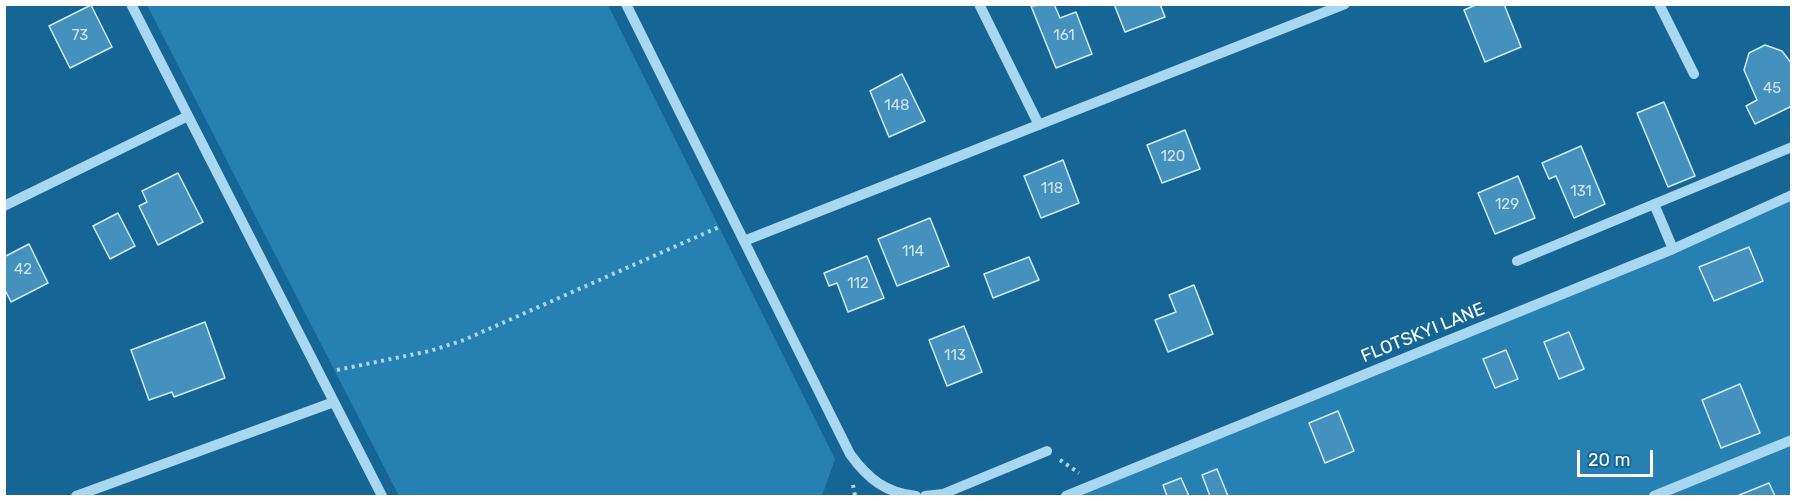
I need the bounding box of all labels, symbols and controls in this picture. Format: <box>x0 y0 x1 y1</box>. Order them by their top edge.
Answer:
house number: 73 <box>72 27 88 45</box>
house number: 161 <box>1053 27 1075 45</box>
house number: 45 <box>1763 80 1781 98</box>
house number: 148 <box>884 97 910 115</box>
house number: 120 <box>1161 148 1185 166</box>
house number: 118 <box>1041 180 1063 198</box>
house number: 131 <box>1570 183 1592 201</box>
house number: 129 <box>1495 196 1519 214</box>
house number: 114 <box>902 243 924 261</box>
house number: 42 <box>14 261 32 279</box>
house number: 112 <box>847 275 869 293</box>
street label: FLOTSKYI LANE <box>1358 298 1488 368</box>
house number: 113 <box>944 347 966 365</box>
scale bar <box>1580 438 1656 476</box>
text: 20 m <box>1588 449 1630 471</box>

